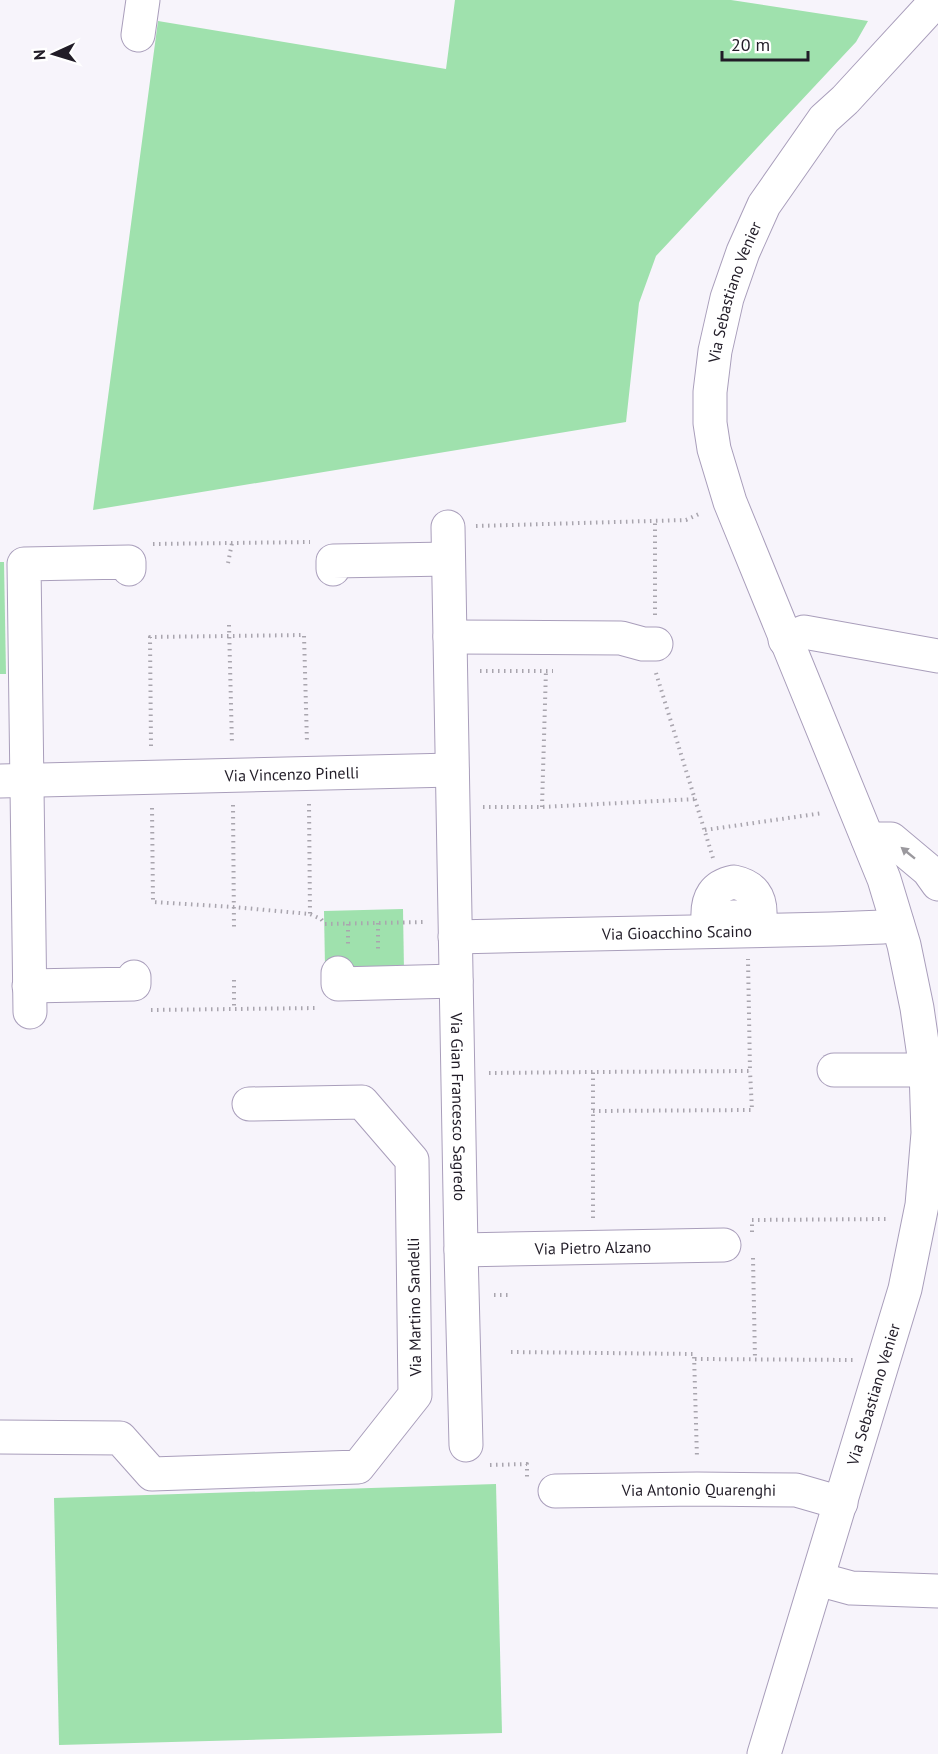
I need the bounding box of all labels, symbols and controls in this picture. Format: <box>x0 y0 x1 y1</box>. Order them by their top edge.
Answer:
north arrow <box>24 24 84 84</box>
scale bar <box>722 24 808 62</box>
text: 20 m <box>731 33 770 56</box>
text: N <box>29 49 49 61</box>
street label: Via Sebastiano Venier <box>704 218 766 365</box>
street label: Via Vincenzo Pinelli <box>223 762 359 786</box>
one-way arrow <box>900 846 916 859</box>
street label: Via Gioacchino Scaino <box>601 921 752 944</box>
street label: Via Gian Francesco Sagredo <box>447 1012 470 1201</box>
street label: Via Pietro Alzano <box>533 1236 652 1259</box>
street label: Via Martino Sandelli <box>403 1237 425 1378</box>
street label: Via Sebastiano Venier <box>842 1320 904 1469</box>
street label: Via Antonio Quarenghi <box>621 1479 776 1500</box>

